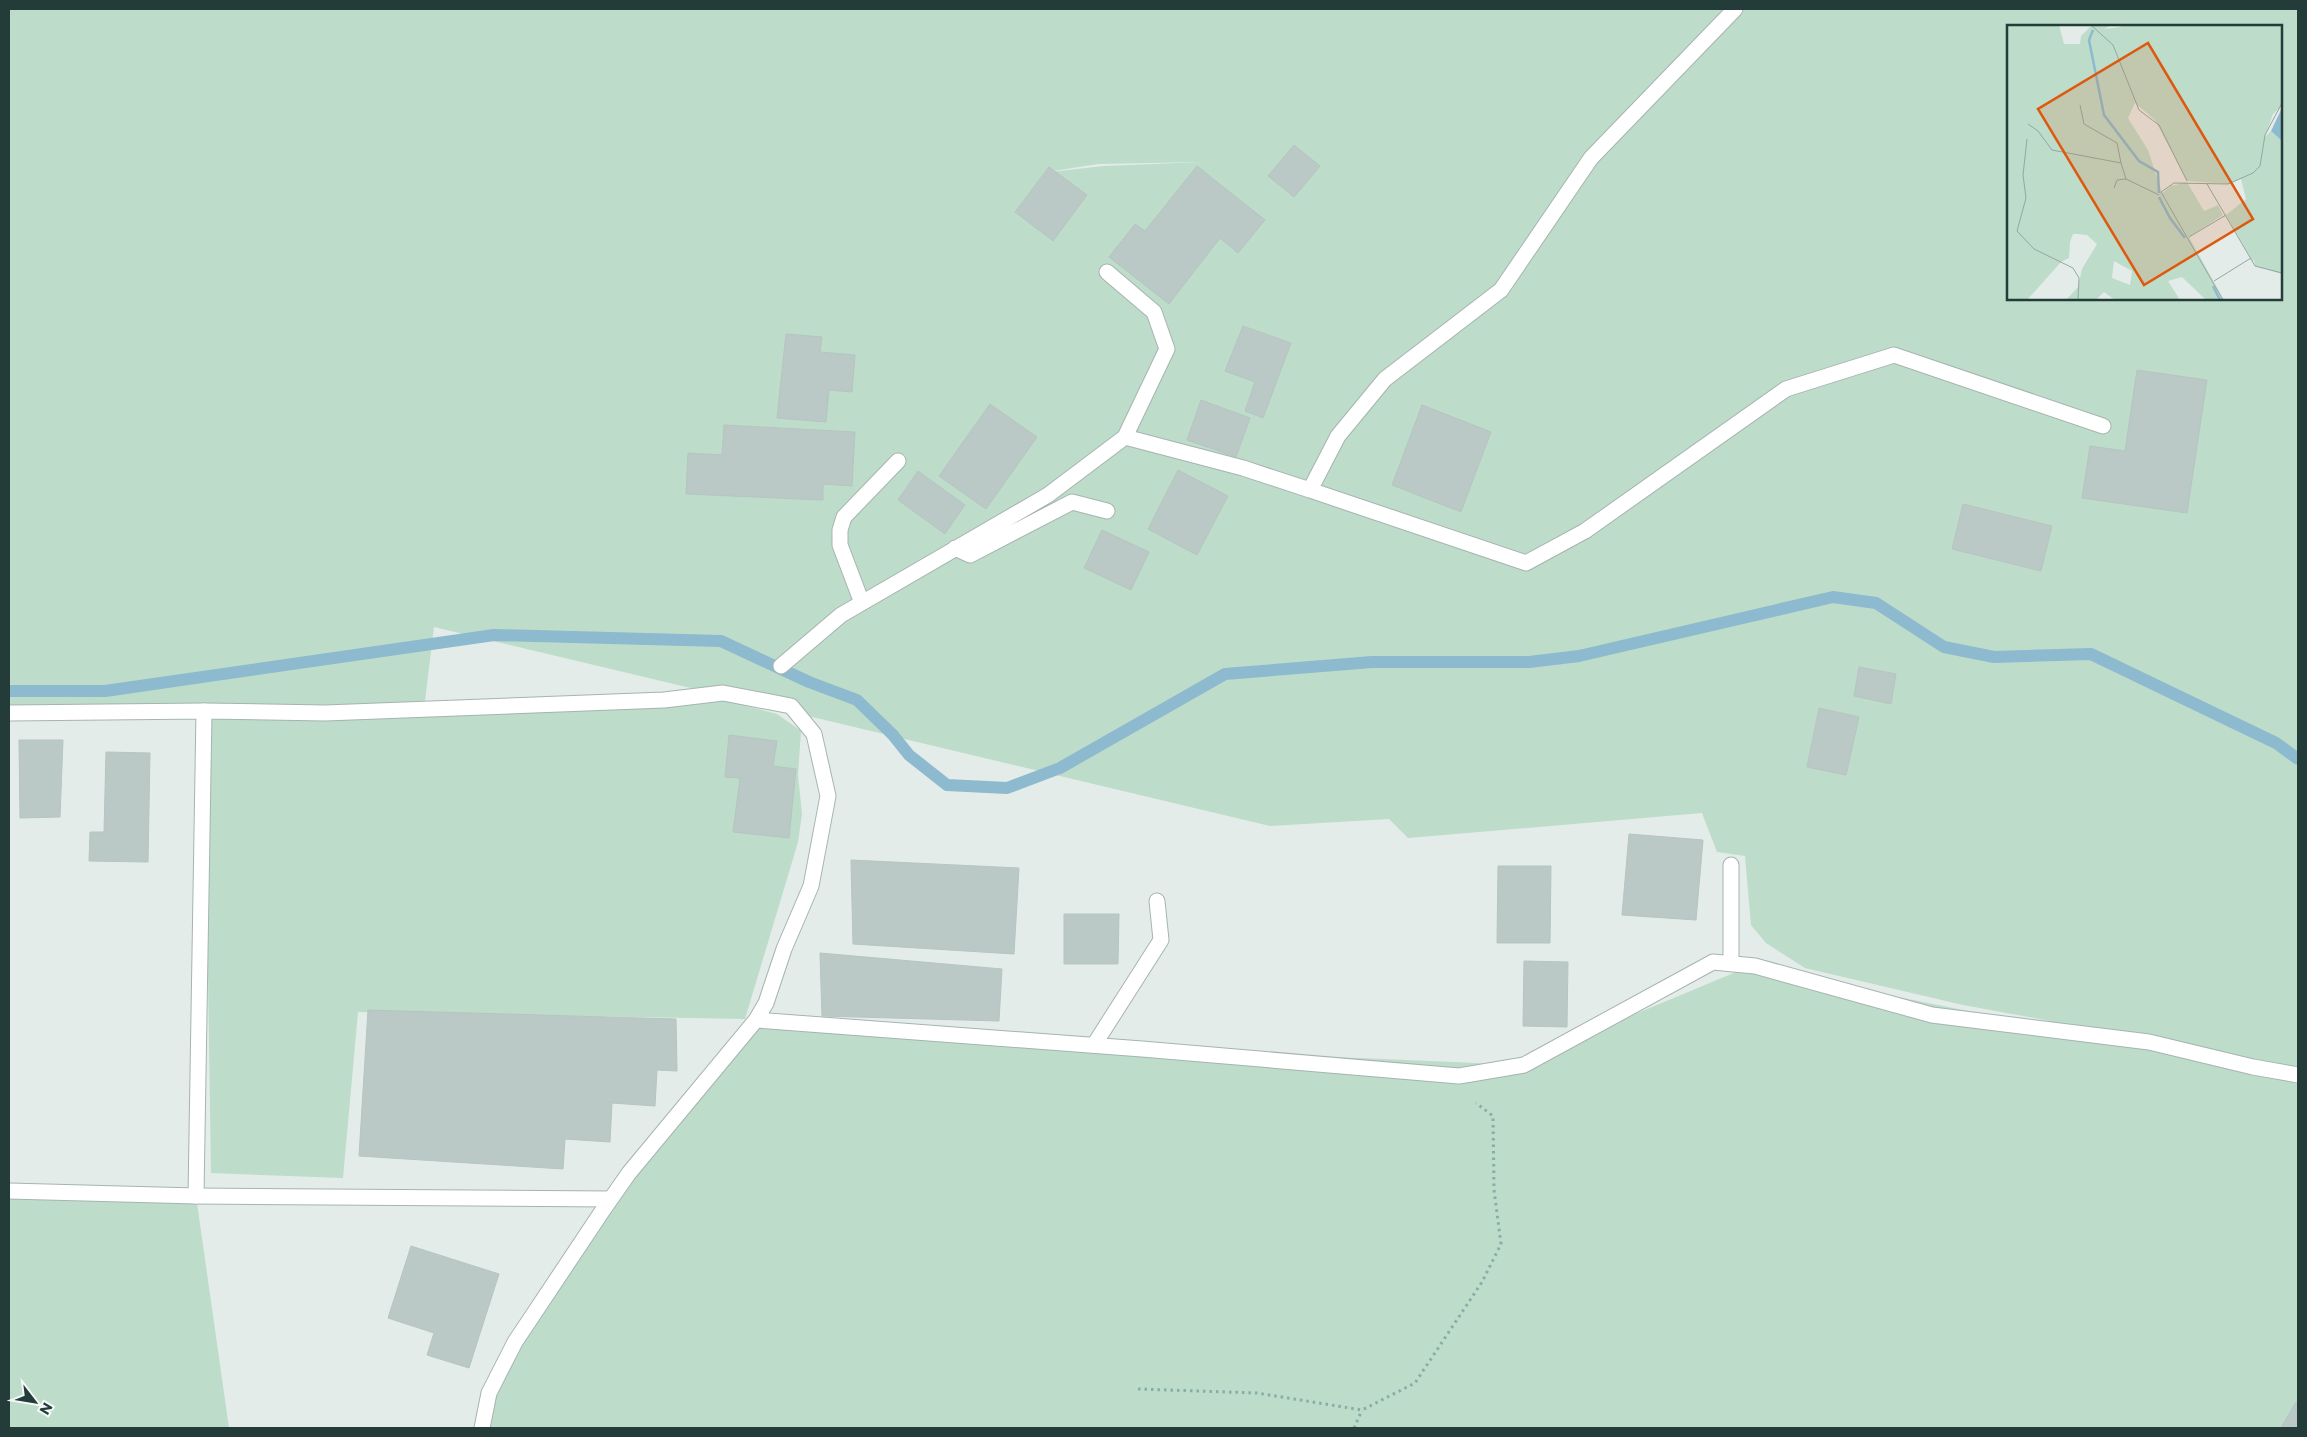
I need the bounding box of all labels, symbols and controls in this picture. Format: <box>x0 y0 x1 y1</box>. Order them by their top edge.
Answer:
inset map <box>2007 25 2282 300</box>
north arrow <box>10 1377 60 1427</box>
text: N <box>36 1399 57 1418</box>

